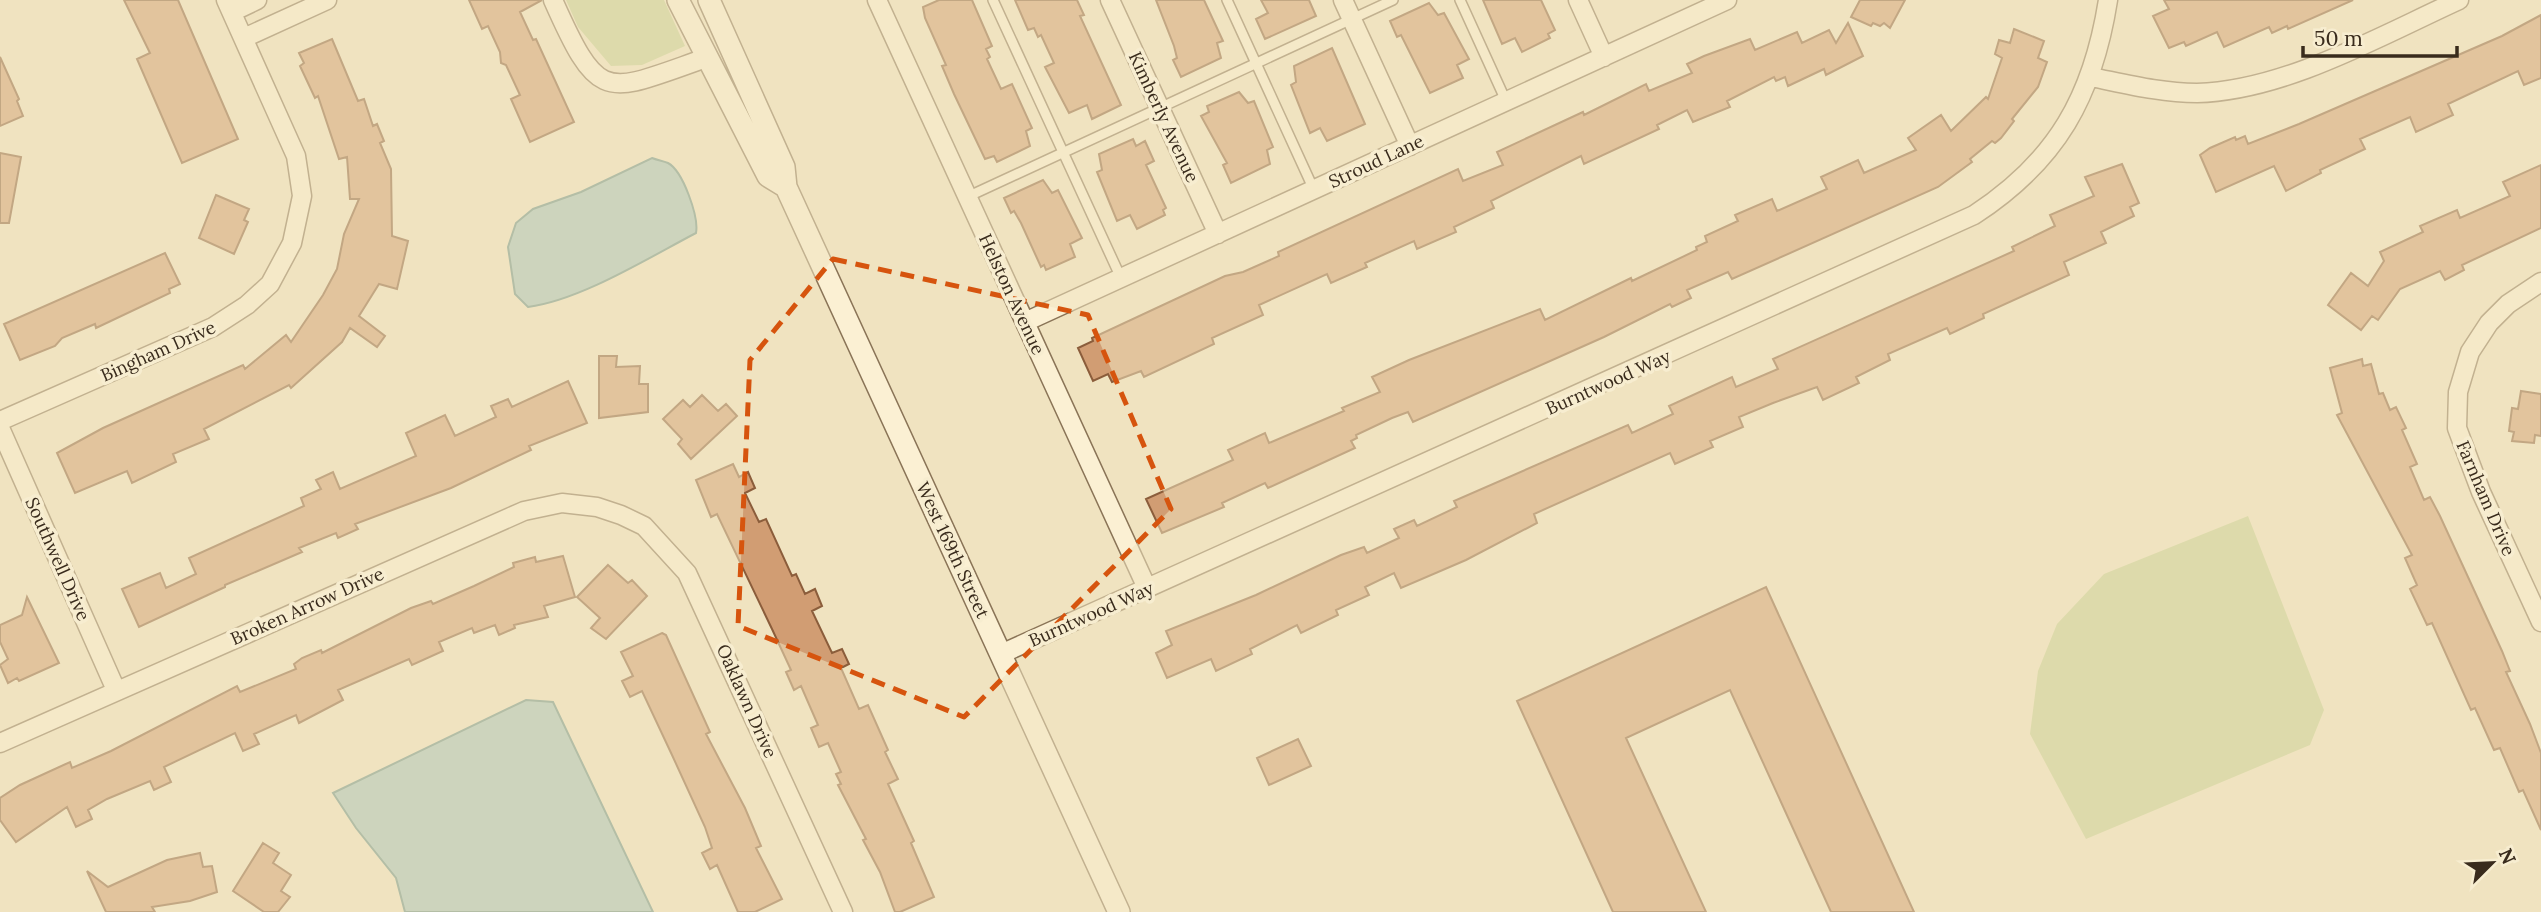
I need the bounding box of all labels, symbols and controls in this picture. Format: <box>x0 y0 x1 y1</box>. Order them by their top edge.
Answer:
scale bar <box>2303 14 2457 58</box>
text: 50 m <box>2314 25 2363 52</box>
street label: Kimberly Avenue <box>1124 48 1204 186</box>
street label: Stroud Lane <box>1325 129 1427 193</box>
street label: Helston Avenue <box>974 230 1050 358</box>
street label: Bingham Drive <box>97 315 219 387</box>
street label: Burntwood Way <box>1542 344 1674 420</box>
street label: Farnham Drive <box>2451 437 2521 559</box>
street label: West 169th Street <box>911 478 995 622</box>
street label: Southwell Drive <box>21 494 96 624</box>
street label: Broken Arrow Drive <box>227 562 387 650</box>
street label: Burntwood Way <box>1025 576 1157 652</box>
street label: Oaklawn Drive <box>712 640 782 762</box>
north arrow <box>2457 828 2527 898</box>
text: N <box>2494 844 2522 868</box>

